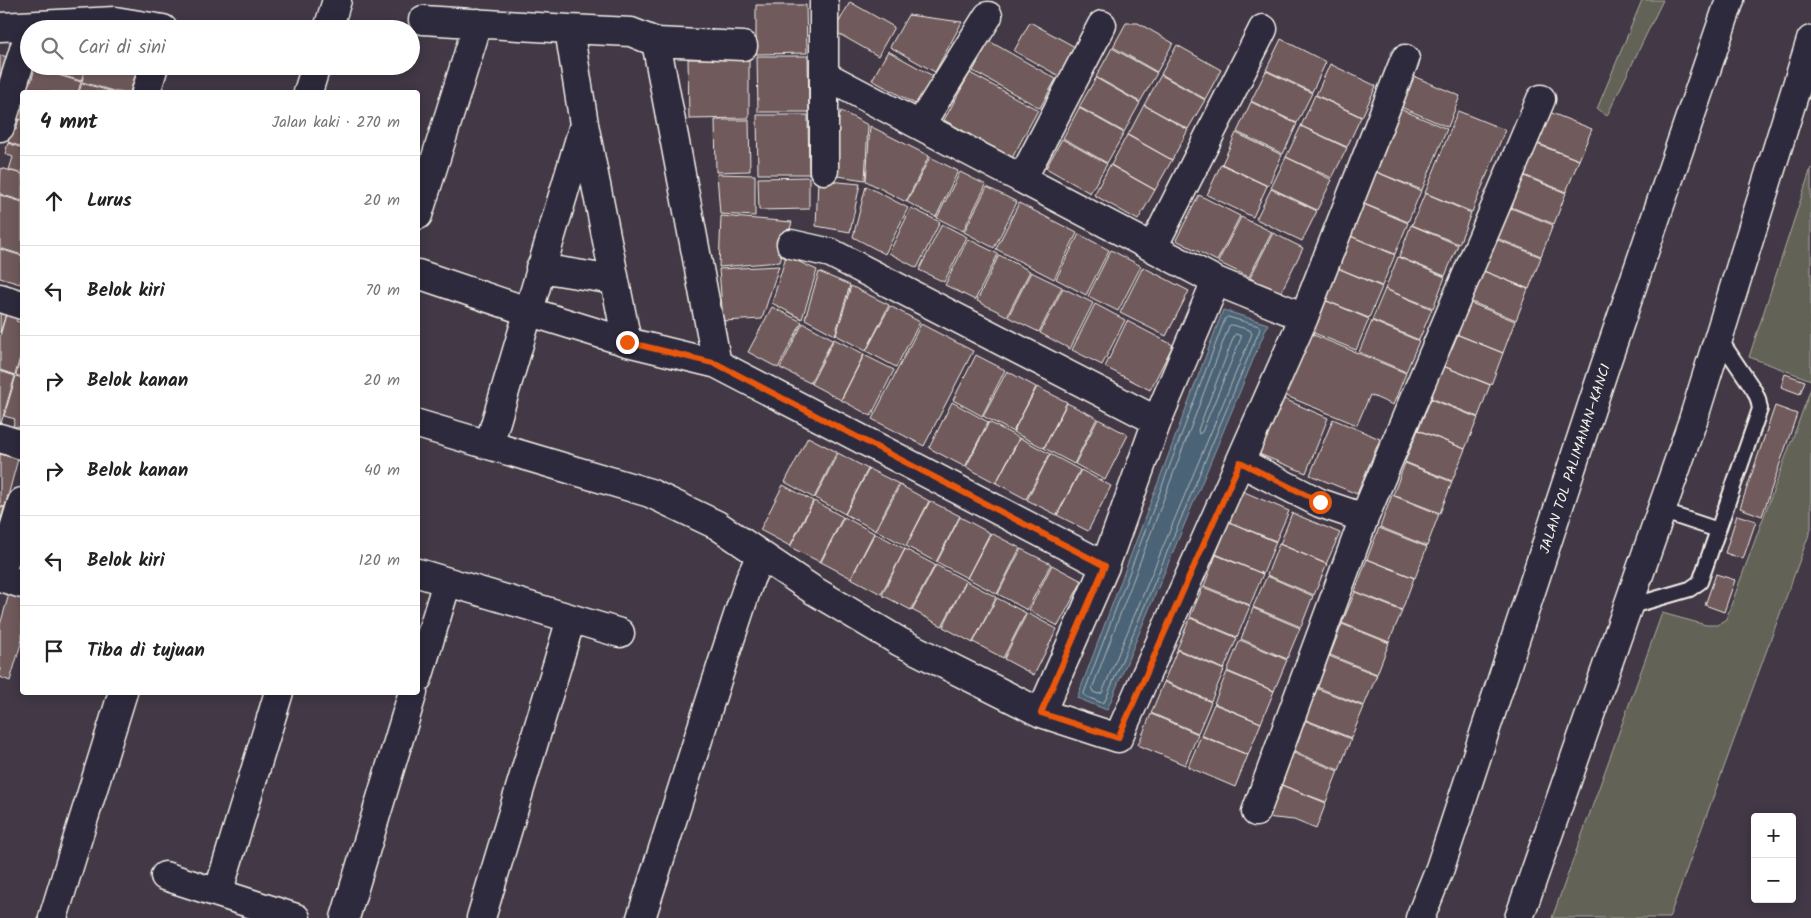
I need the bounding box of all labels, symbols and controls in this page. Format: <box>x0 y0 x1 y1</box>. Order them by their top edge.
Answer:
search box <box>20 20 420 75</box>
text: Cari di sini <box>78 33 166 63</box>
icon: search <box>38 34 66 62</box>
text: 4 mnt <box>40 106 98 139</box>
text: Jalan kaki · 270 m <box>272 110 400 135</box>
text: Lurus <box>87 186 132 216</box>
icon: ahead <box>40 187 68 215</box>
text: 20 m <box>364 188 400 213</box>
text: Belok kiri <box>87 276 165 306</box>
icon: left <box>40 277 68 305</box>
text: 70 m <box>365 278 400 303</box>
route end <box>616 331 639 354</box>
street label: JALAN TOL PALIMANAN–KANCI <box>1534 361 1617 556</box>
text: Belok kanan <box>87 366 188 396</box>
icon: right <box>40 367 68 395</box>
text: 20 m <box>364 368 400 393</box>
text: Belok kanan <box>87 456 188 486</box>
icon: right <box>40 457 68 485</box>
text: 40 m <box>364 458 400 483</box>
route start <box>1309 491 1332 514</box>
text: Belok kiri <box>87 546 165 576</box>
icon: left <box>40 547 68 575</box>
text: 120 m <box>359 548 400 573</box>
text: Tiba di tujuan <box>87 636 205 666</box>
icon: arrive <box>40 637 68 665</box>
map controls <box>1751 813 1796 903</box>
button: + <box>1751 813 1796 858</box>
button: − <box>1751 858 1796 903</box>

